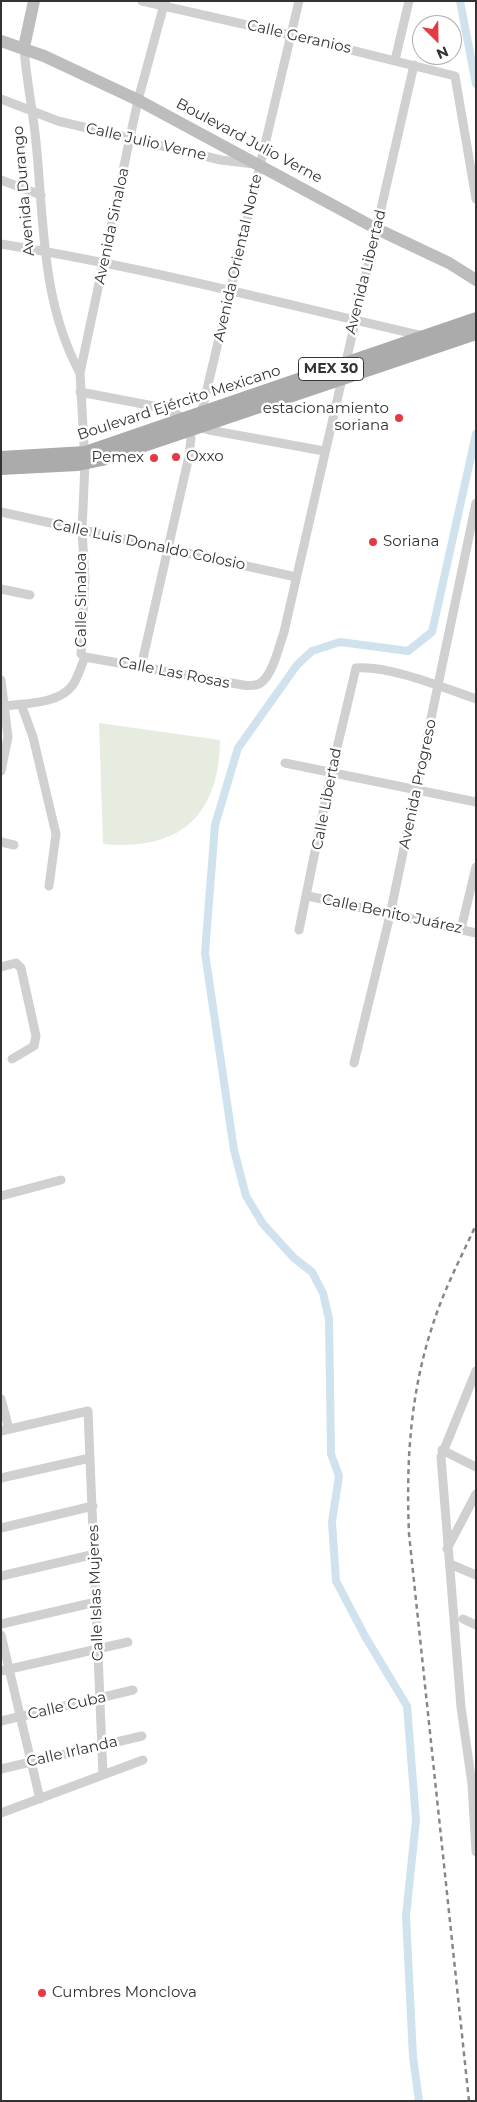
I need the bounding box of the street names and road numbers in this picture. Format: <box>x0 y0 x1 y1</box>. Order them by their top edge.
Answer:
street label: Calle Geranios <box>245 16 353 58</box>
street label: Boulevard Julio Verne <box>173 95 325 187</box>
street label: Calle Julio Verne <box>84 119 208 165</box>
street label: Avenida Durango <box>9 125 39 257</box>
street label: Avenida Sinaloa <box>91 166 133 286</box>
street label: Avenida Oriental Norte <box>210 172 266 344</box>
street label: Avenida Libertad <box>342 208 390 336</box>
road number: MEX 30 <box>298 358 364 380</box>
street label: Boulevard Ejército Mexicano <box>75 362 283 444</box>
street label: Calle Luis Donaldo Colosio <box>51 516 247 574</box>
street label: Calle Sinaloa <box>73 553 91 647</box>
street label: Calle Las Rosas <box>117 653 231 693</box>
street label: Avenida Progreso <box>395 718 441 850</box>
street label: Calle Libertad <box>308 746 346 852</box>
street label: Calle Benito Juárez <box>320 890 464 938</box>
street label: Calle Islas Mujeres <box>85 1525 107 1661</box>
street label: Calle Cuba <box>26 1688 108 1724</box>
street label: Calle Irlanda <box>25 1733 119 1771</box>

